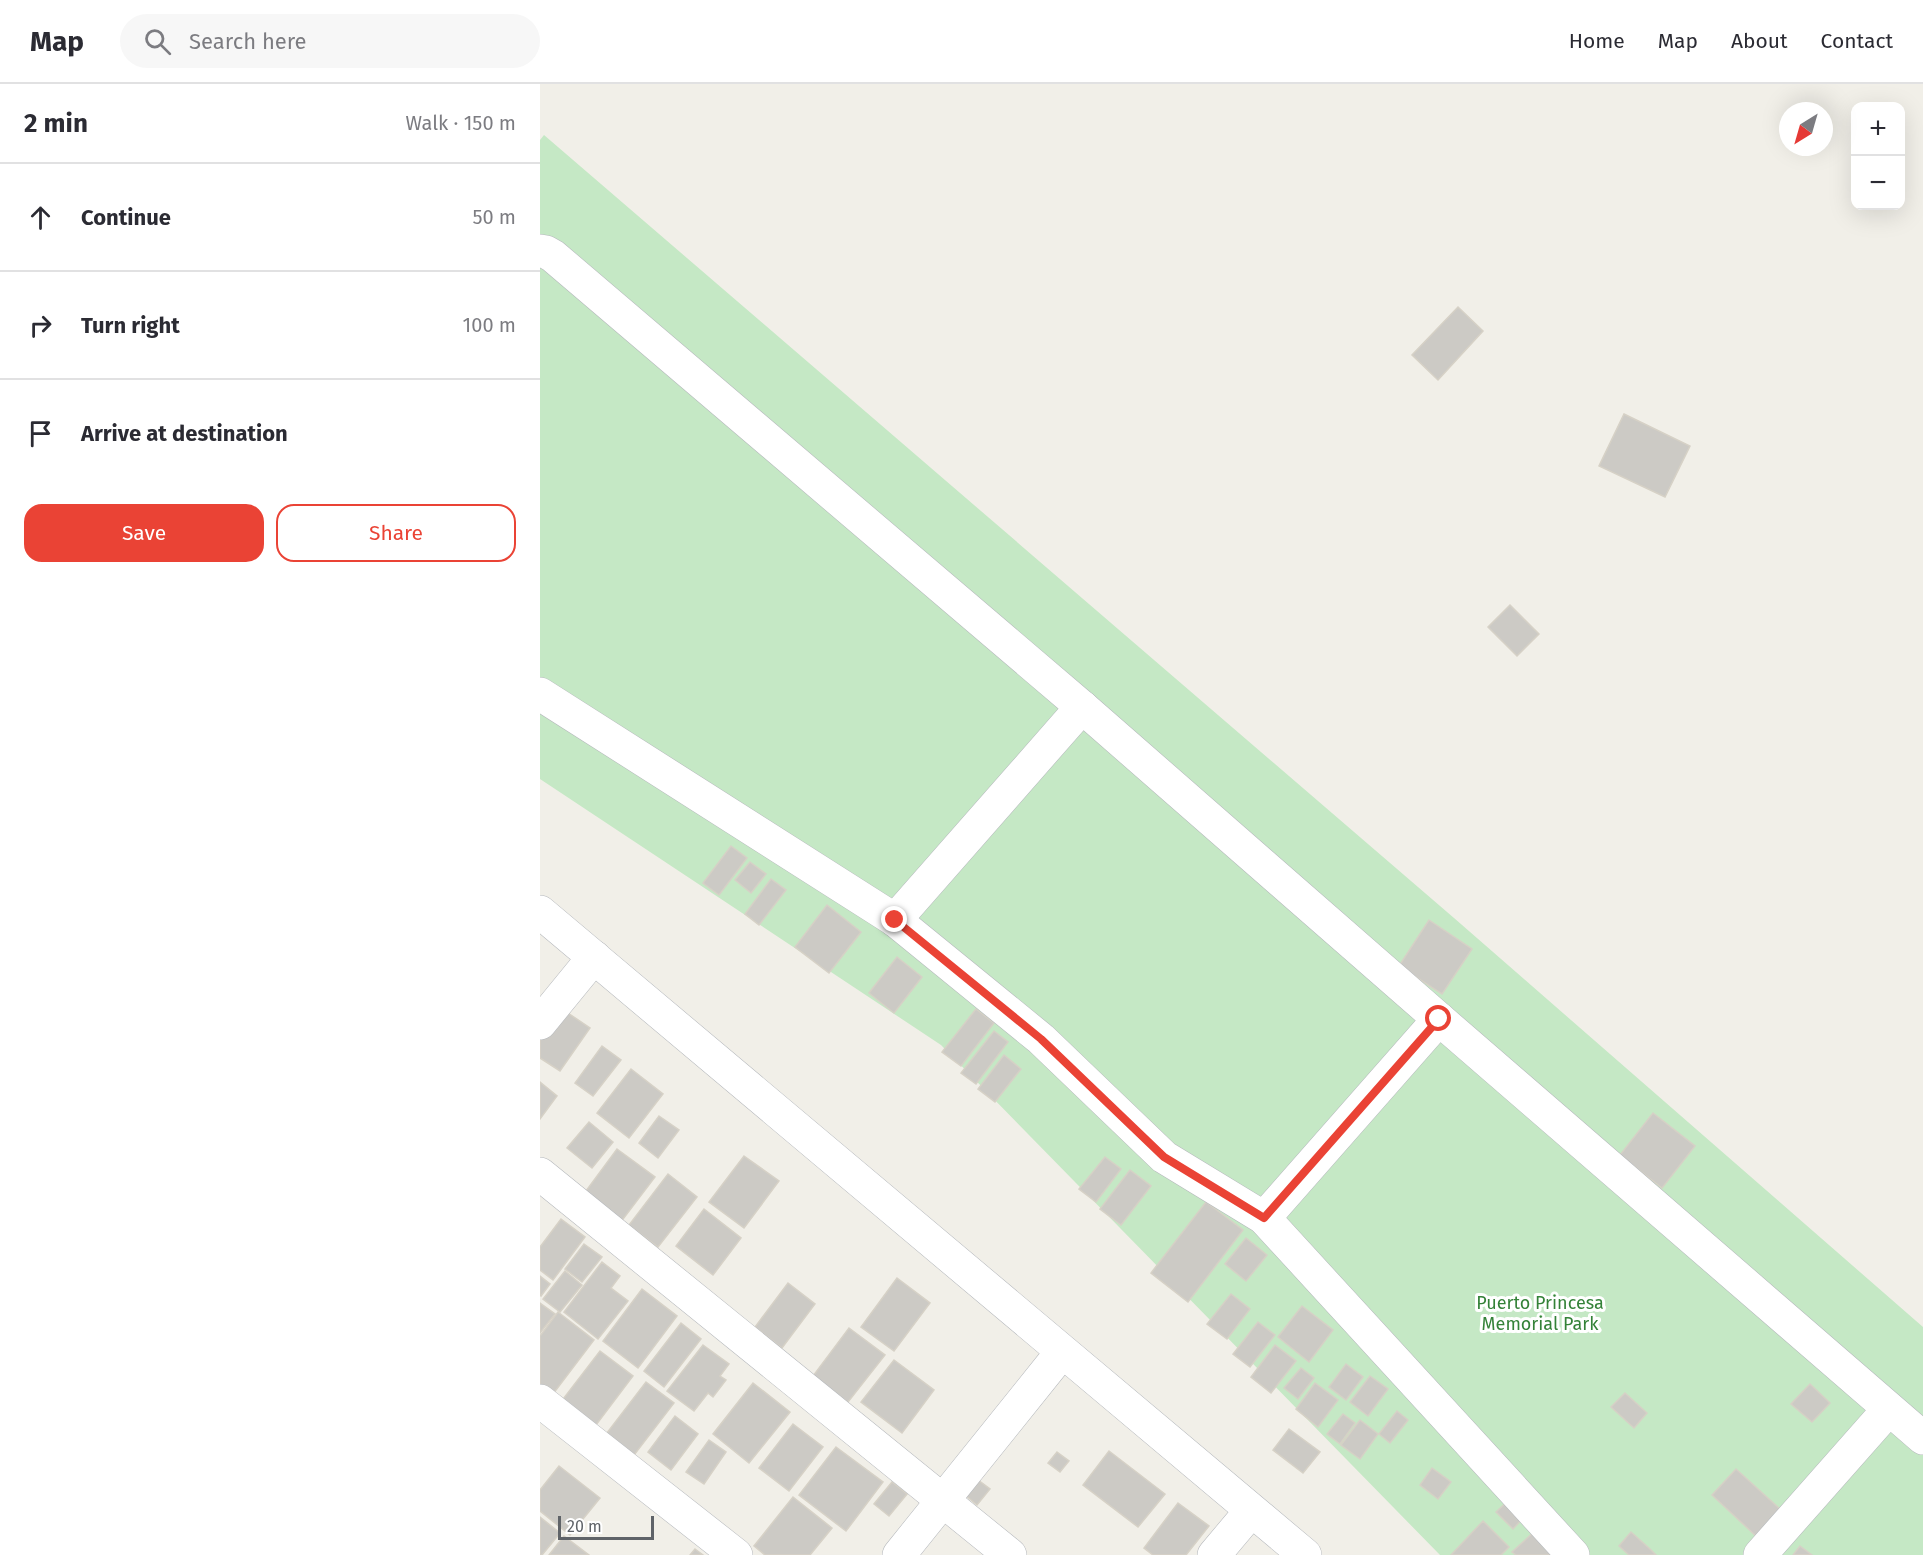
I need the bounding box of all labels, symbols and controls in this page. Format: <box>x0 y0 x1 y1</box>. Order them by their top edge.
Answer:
search box <box>120 14 540 68</box>
text: Map <box>30 25 84 58</box>
icon: search <box>141 25 174 58</box>
text: Search here <box>189 28 307 55</box>
text: Home <box>1569 28 1625 54</box>
text: Map <box>1658 28 1698 54</box>
text: About <box>1731 28 1788 54</box>
text: Contact <box>1821 28 1893 54</box>
north arrow <box>1779 102 1833 156</box>
map controls <box>1851 102 1905 210</box>
button: + <box>1851 102 1905 156</box>
text: 2 min <box>24 108 88 139</box>
text: Walk · 150 m <box>406 111 516 135</box>
button: − <box>1851 156 1905 210</box>
icon: ahead <box>24 201 57 234</box>
text: Continue <box>81 204 171 231</box>
text: 50 m <box>472 205 516 229</box>
icon: right <box>24 309 57 342</box>
text: Turn right <box>81 312 180 339</box>
text: 100 m <box>463 313 516 337</box>
icon: arrive <box>24 417 57 450</box>
text: Arrive at destination <box>81 420 288 447</box>
button: Save <box>24 504 264 562</box>
button: Share <box>276 504 516 562</box>
route end <box>881 906 907 932</box>
route start <box>1425 1005 1451 1031</box>
park label: Puerto Princesa Memorial Park <box>1476 1292 1604 1335</box>
scale bar <box>558 1513 654 1540</box>
text: 20 m <box>567 1517 602 1536</box>

